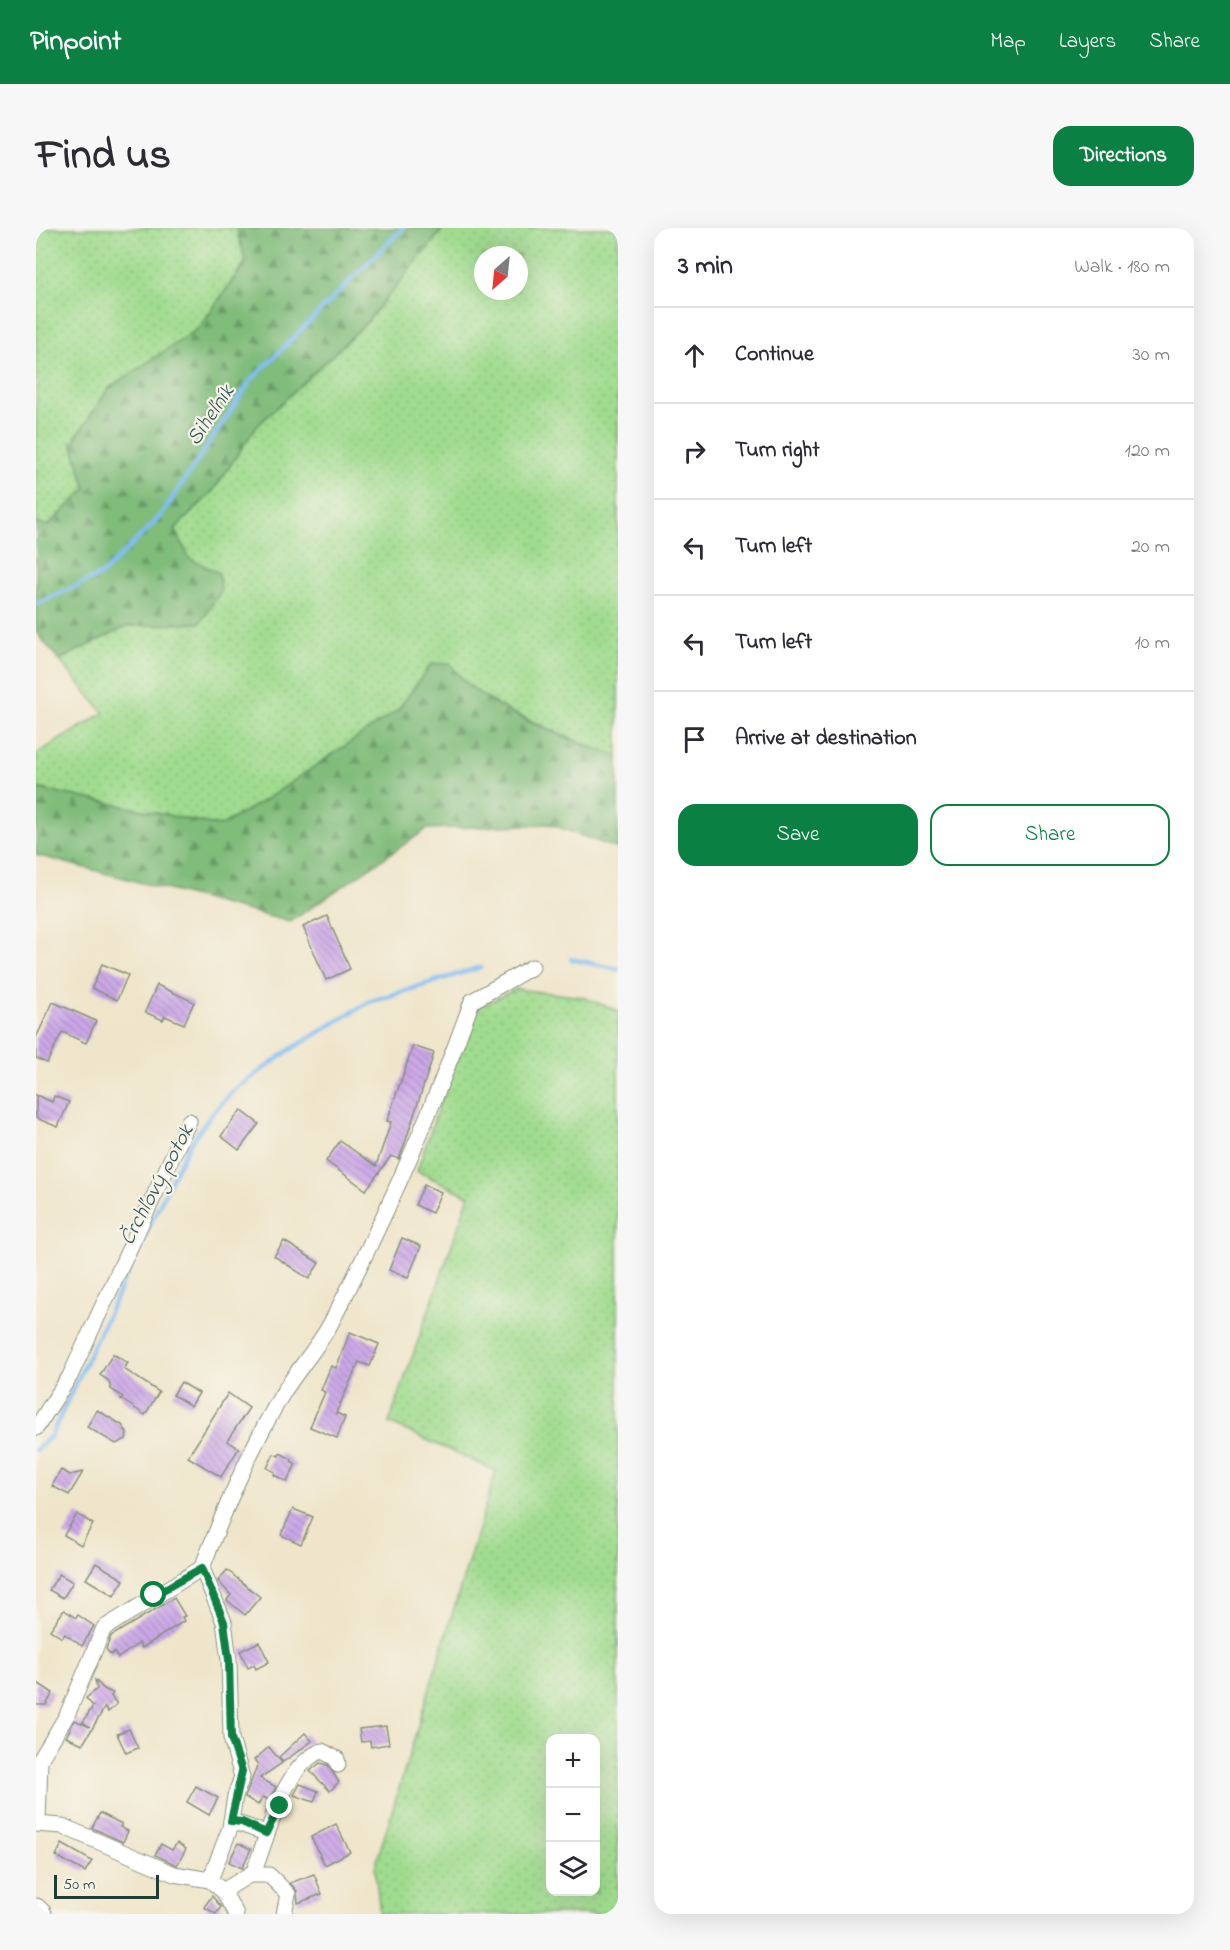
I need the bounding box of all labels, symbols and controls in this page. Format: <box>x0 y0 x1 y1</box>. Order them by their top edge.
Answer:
text: Pinpoint <box>30 22 121 63</box>
text: Map <box>990 27 1026 57</box>
text: Layers <box>1059 27 1116 57</box>
text: Share <box>1149 27 1200 57</box>
text: Find us <box>36 126 171 187</box>
button: Directions <box>1053 126 1194 186</box>
north arrow <box>474 246 528 300</box>
text: 3 min <box>678 248 733 286</box>
text: Walk · 180 m <box>1074 253 1170 282</box>
icon: ahead <box>678 339 711 372</box>
text: Continue <box>735 339 814 371</box>
text: 30 m <box>1133 341 1170 370</box>
water label: Siheľník <box>179 378 244 453</box>
icon: right <box>678 435 711 468</box>
text: Turn right <box>735 435 820 467</box>
text: 120 m <box>1125 437 1170 466</box>
icon: left <box>678 531 711 564</box>
text: Turn left <box>735 531 812 563</box>
text: 20 m <box>1131 533 1170 562</box>
icon: left <box>678 627 711 660</box>
text: Turn left <box>735 627 812 659</box>
text: 10 m <box>1134 629 1170 658</box>
icon: arrive <box>678 723 711 756</box>
text: Arrive at destination <box>735 723 917 755</box>
button: Save <box>678 804 918 866</box>
button: Share <box>930 804 1170 866</box>
water label: Črchľový potok <box>112 1118 204 1251</box>
route start <box>140 1581 166 1607</box>
map controls <box>546 1734 600 1896</box>
button: + <box>546 1734 600 1788</box>
button: − <box>546 1788 600 1842</box>
route end <box>266 1792 292 1818</box>
button: layers <box>546 1842 600 1896</box>
scale bar <box>54 1872 159 1900</box>
text: 50 m <box>63 1873 95 1897</box>

